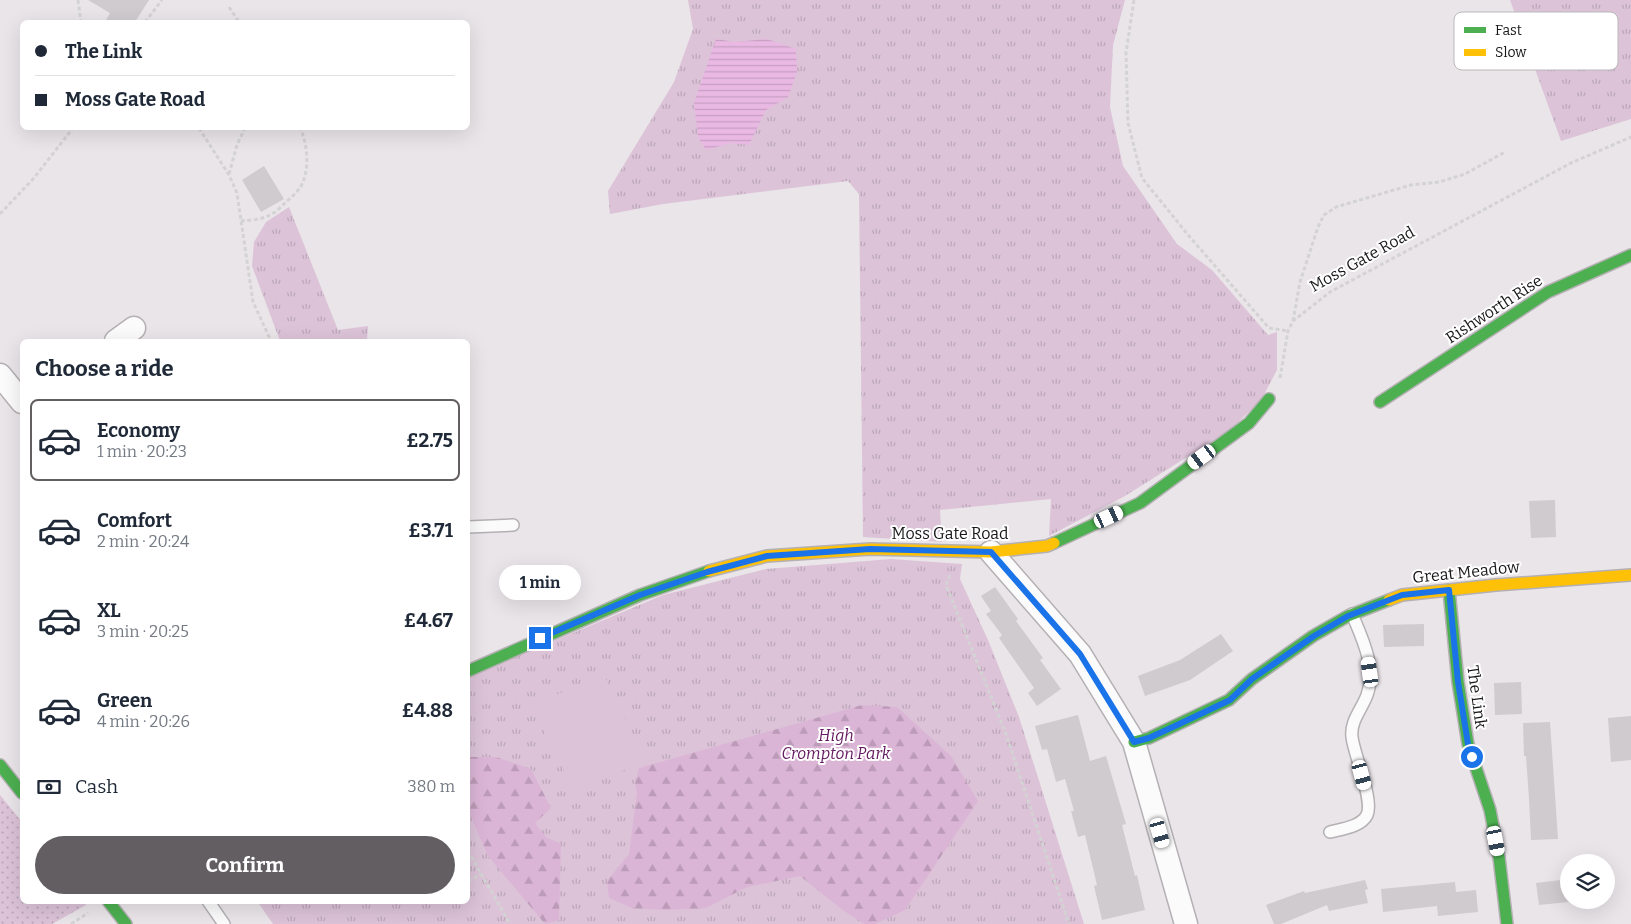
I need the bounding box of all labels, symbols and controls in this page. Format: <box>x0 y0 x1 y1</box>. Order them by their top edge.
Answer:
legend <box>1454 12 1618 70</box>
text: Fast <box>1495 22 1522 39</box>
text: The Link <box>65 40 142 63</box>
text: Slow <box>1495 44 1527 61</box>
text: Moss Gate Road <box>65 88 205 111</box>
street label: Moss Gate Road <box>1306 222 1418 296</box>
street label: Rishworth Rise <box>1442 271 1546 347</box>
text: Choose a ride <box>35 355 174 382</box>
icon: car <box>37 418 82 463</box>
text: Economy <box>97 419 180 442</box>
text: £2.75 <box>406 429 453 452</box>
text: 1 min · 20:23 <box>97 442 187 461</box>
car <box>1185 442 1218 472</box>
car <box>1092 504 1125 530</box>
icon: car <box>37 508 82 553</box>
text: Comfort <box>97 509 172 532</box>
text: £3.71 <box>408 519 453 542</box>
street label: Moss Gate Road <box>891 524 1009 543</box>
text: 2 min · 20:24 <box>97 532 189 551</box>
street label: Great Meadow <box>1411 557 1521 587</box>
callout: 1 min <box>499 566 581 600</box>
text: 1 min <box>520 573 560 592</box>
icon: car <box>37 598 82 643</box>
text: XL <box>97 599 121 622</box>
text: £4.67 <box>404 609 453 632</box>
text: 3 min · 20:25 <box>97 622 189 641</box>
route end <box>529 627 551 649</box>
car <box>1360 656 1379 688</box>
street label: The Link <box>1463 664 1491 730</box>
icon: car <box>37 688 82 733</box>
text: Green <box>97 689 152 712</box>
text: £4.88 <box>402 699 453 722</box>
text: 4 min · 20:26 <box>97 712 190 731</box>
park label: High Crompton Park <box>782 726 891 763</box>
route start <box>1461 746 1483 768</box>
car <box>1350 759 1373 791</box>
icon: cash <box>35 773 63 801</box>
text: Cash <box>75 775 118 798</box>
text: 380 m <box>408 777 455 796</box>
car <box>1148 817 1171 849</box>
car <box>1485 825 1506 857</box>
button: Confirm <box>35 836 455 894</box>
map controls <box>1560 854 1615 909</box>
button: layers <box>1560 854 1615 909</box>

